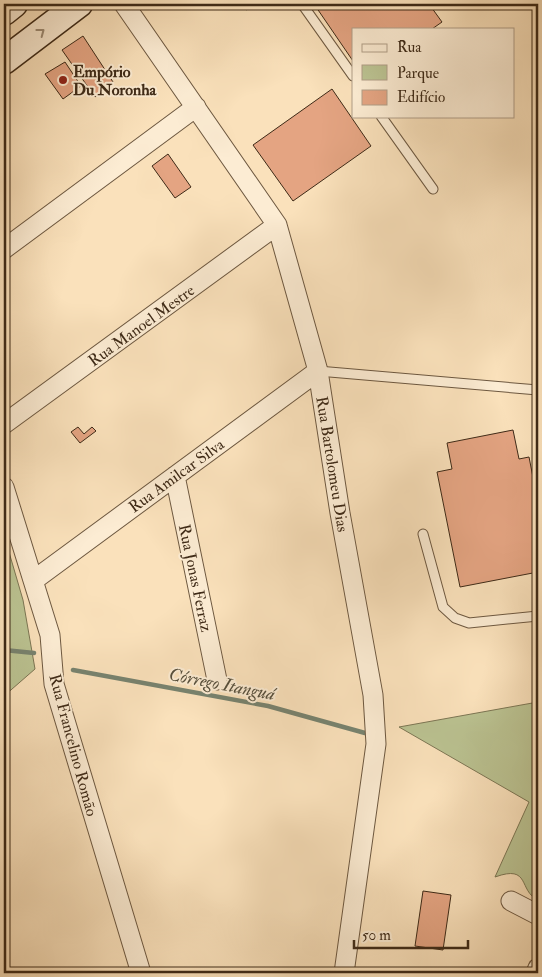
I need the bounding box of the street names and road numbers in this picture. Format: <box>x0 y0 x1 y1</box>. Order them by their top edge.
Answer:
street label: Rua Manoel Mestre <box>84 280 199 371</box>
street label: Rua Bartolomeu Dias <box>311 395 353 533</box>
street label: Rua Amilcar Silva <box>125 434 229 517</box>
street label: Rua Jonas Ferraz <box>173 522 216 634</box>
street label: Rua Francelino Romão <box>44 672 102 819</box>

